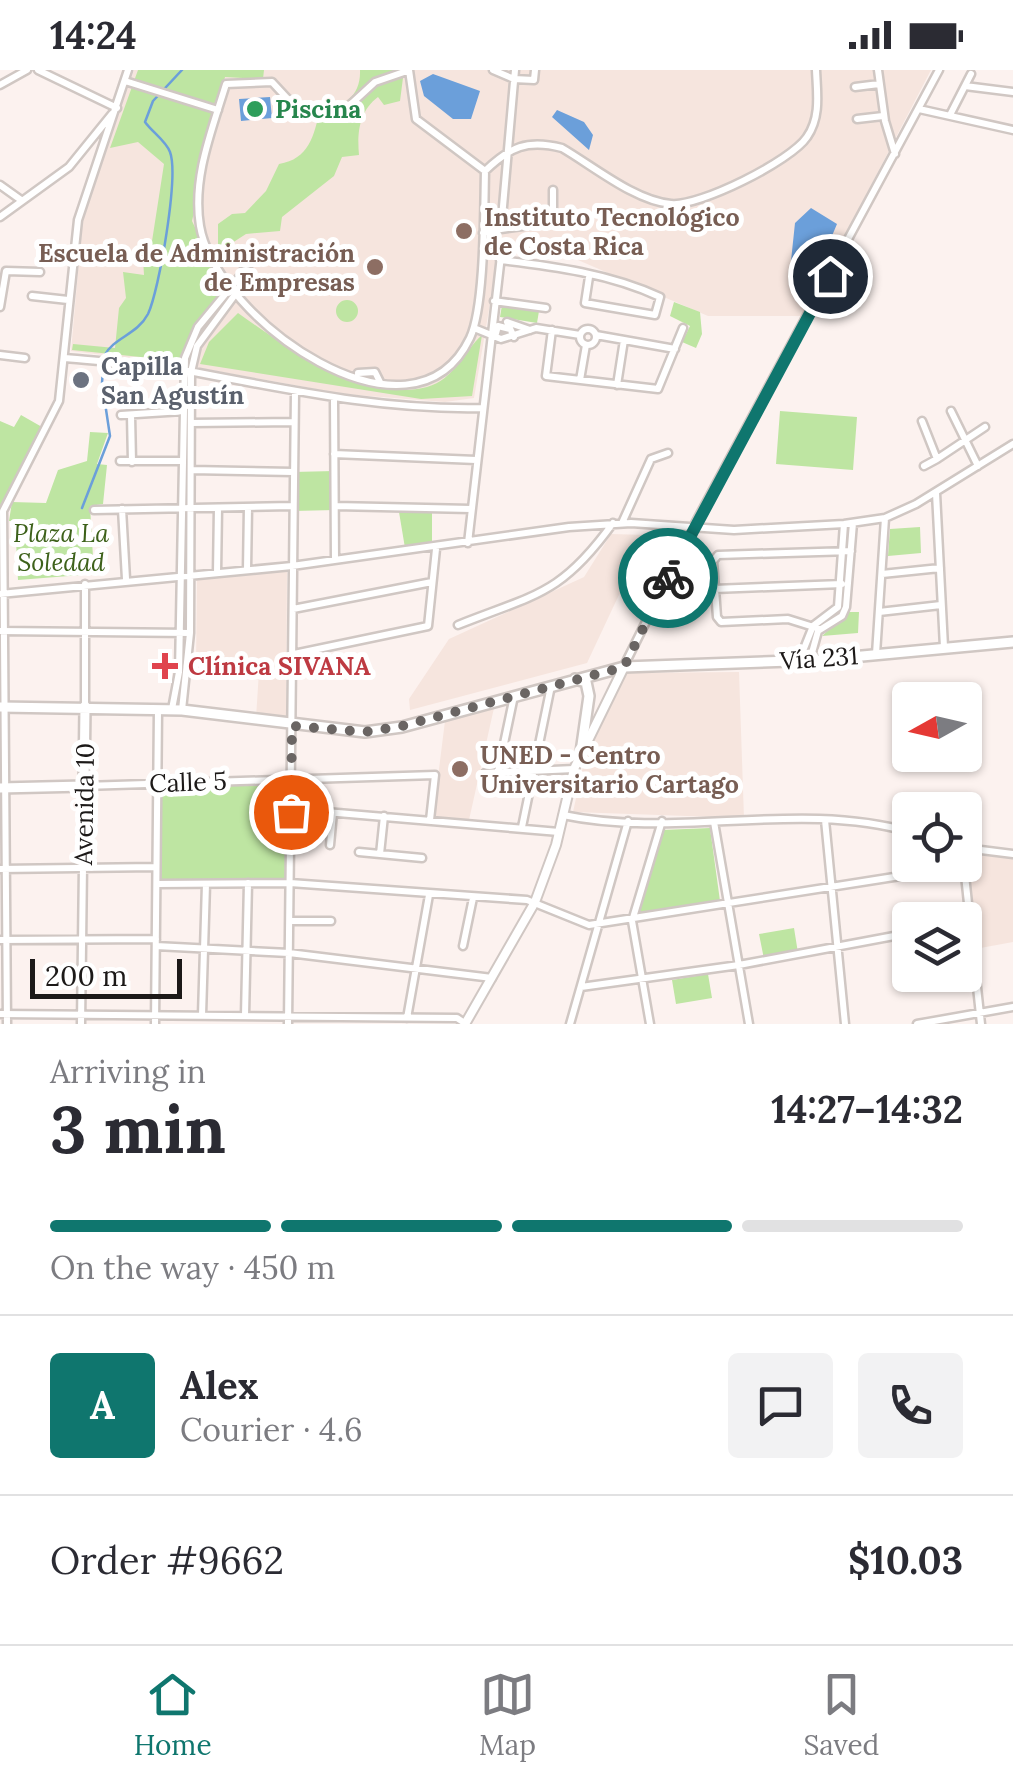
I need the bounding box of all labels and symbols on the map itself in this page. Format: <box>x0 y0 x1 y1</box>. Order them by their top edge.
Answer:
place label: Piscina <box>275 93 361 125</box>
marker: Piscina <box>244 98 266 120</box>
place label: Instituto Tecnológico de Costa Rica <box>484 201 740 262</box>
marker: Instituto Tecnológico de Costa Rica <box>453 220 475 242</box>
pin <box>788 234 873 319</box>
place label: Escuela de Administración de Empresas <box>38 237 355 298</box>
marker: Escuela de Administración de Empresas <box>364 256 386 278</box>
place label: Capilla San Agustín <box>101 350 244 411</box>
marker: Capilla San Agustín <box>70 369 92 391</box>
park label: Plaza La Soledad <box>13 517 109 578</box>
courier <box>618 528 718 628</box>
street label: Vía 231 <box>778 639 859 677</box>
place label: Clínica SIVANA <box>188 650 371 682</box>
marker: Clínica SIVANA <box>152 653 178 679</box>
north arrow <box>892 682 982 772</box>
place label: UNED - Centro Universitario Cartago <box>480 739 739 800</box>
street label: Avenida 10 <box>67 743 101 866</box>
marker: UNED - Centro Universitario Cartago <box>449 758 471 780</box>
street label: Calle 5 <box>149 765 227 799</box>
pin <box>249 770 334 855</box>
scale bar <box>30 954 182 998</box>

